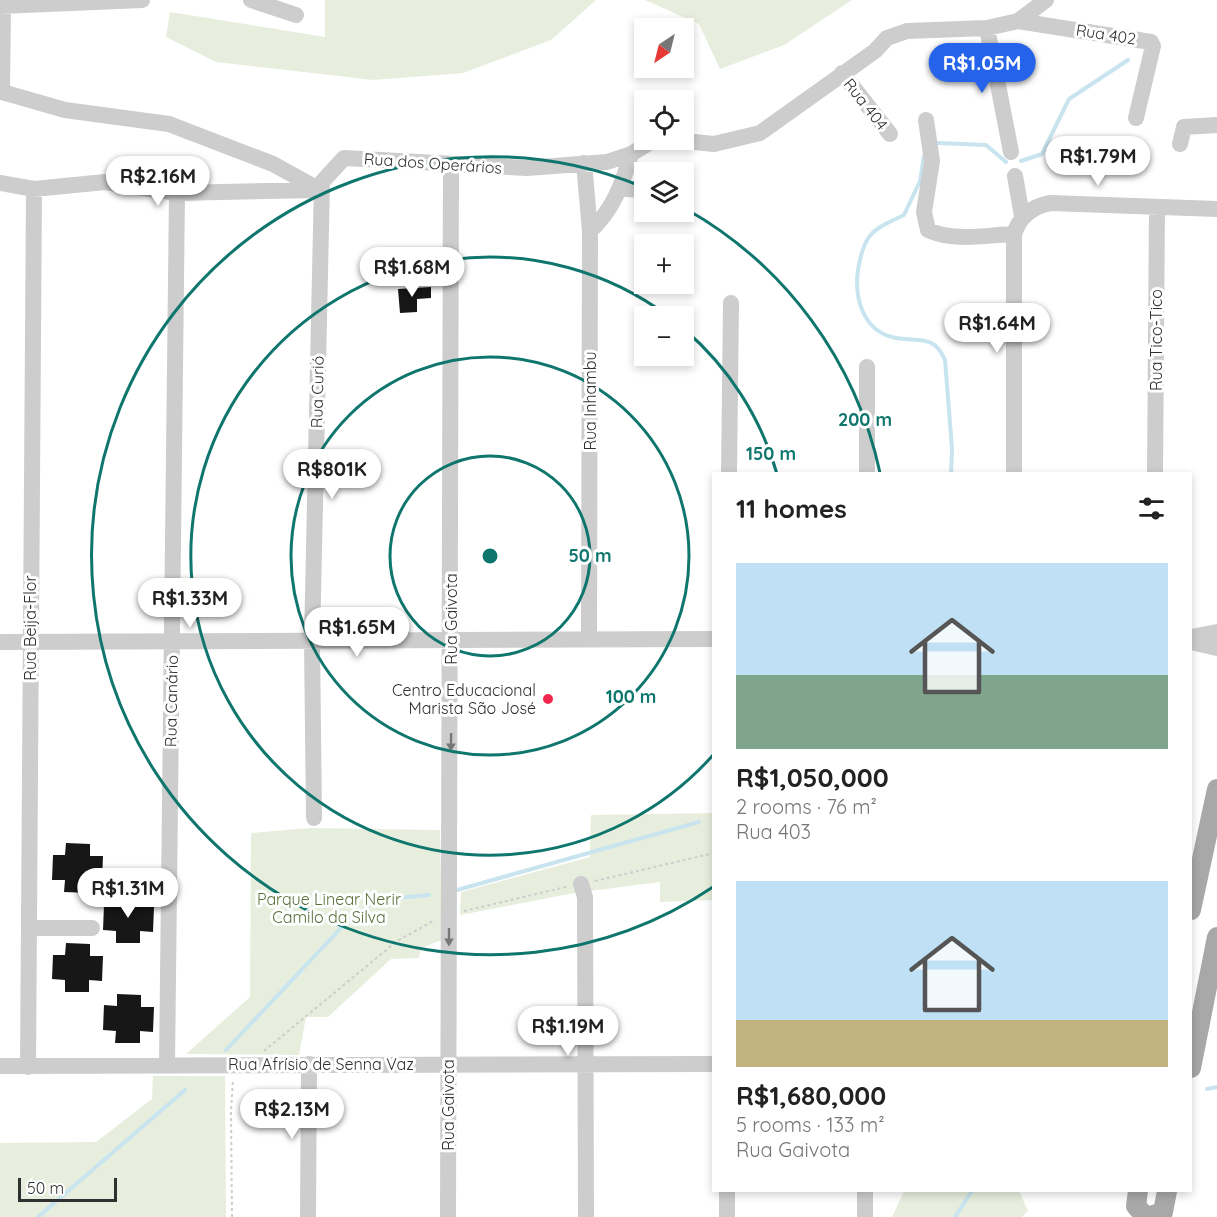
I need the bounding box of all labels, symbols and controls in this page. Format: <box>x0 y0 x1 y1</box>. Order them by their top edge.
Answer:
north arrow <box>634 18 694 78</box>
map controls <box>634 18 694 366</box>
street label: Rua 402 <box>1075 19 1138 49</box>
pin: R$1.05M <box>927 43 1037 94</box>
text: R$1.05M <box>943 50 1021 75</box>
street label: Rua 404 <box>840 74 892 134</box>
button: locate <box>634 90 694 150</box>
pin: R$1.79M <box>1043 136 1153 187</box>
text: R$1.79M <box>1059 143 1137 168</box>
street label: Rua dos Operários <box>363 148 503 178</box>
pin: R$2.16M <box>103 156 213 207</box>
button: layers <box>634 162 694 222</box>
text: R$2.16M <box>120 163 196 188</box>
button: + <box>634 234 694 294</box>
pin: R$1.68M <box>357 247 467 298</box>
text: R$1.68M <box>374 254 450 279</box>
street label: Rua Tico-Tico <box>1146 289 1166 391</box>
pin: R$1.64M <box>942 303 1052 354</box>
button: − <box>634 306 694 366</box>
text: R$1.64M <box>958 310 1036 335</box>
street label: Rua Inhambu <box>580 351 600 451</box>
street label: Rua Curió <box>306 356 328 428</box>
text: 200 m <box>838 408 892 431</box>
text: 150 m <box>746 442 796 465</box>
pin: R$801K <box>283 449 381 500</box>
text: R$801K <box>297 456 367 481</box>
text: 11 homes <box>736 492 847 525</box>
icon: filters <box>1135 492 1168 525</box>
text: 50 m <box>568 544 612 567</box>
centre of rings <box>480 546 500 566</box>
street label: Rua Gaivota <box>441 573 461 665</box>
street label: Rua Beija-Flor <box>20 575 40 681</box>
pin: R$1.33M <box>135 578 245 629</box>
text: R$1.33M <box>152 585 228 610</box>
icon: home <box>898 602 1006 710</box>
pin: R$1.65M <box>302 607 412 658</box>
text: R$1.65M <box>318 614 396 639</box>
street label: Rua Canário <box>160 655 182 747</box>
place label: Centro Educacional Marista São José <box>392 680 536 718</box>
text: 100 m <box>606 685 656 708</box>
marker: Centro Educacional Marista São José <box>541 692 555 706</box>
one-way arrow <box>446 732 455 751</box>
text: R$1,050,000 <box>736 761 889 794</box>
text: 2 rooms · 76 m² <box>736 794 877 819</box>
text: Rua 403 <box>736 819 811 844</box>
pin: R$1.31M <box>73 868 183 919</box>
text: R$1.31M <box>91 875 165 900</box>
park label: Parque Linear Nerir Camilo da Silva <box>257 889 401 927</box>
icon: home <box>898 920 1006 1028</box>
one-way arrow <box>444 927 454 946</box>
pin: R$1.19M <box>513 1006 623 1057</box>
text: R$1.19M <box>532 1013 604 1038</box>
street label: Rua Afrísio de Senna Vaz <box>228 1054 414 1074</box>
street label: Rua Gaivota <box>438 1059 458 1151</box>
text: R$1,680,000 <box>736 1079 886 1112</box>
pin: R$2.13M <box>237 1089 347 1140</box>
text: R$2.13M <box>254 1096 330 1121</box>
text: 5 rooms · 133 m² <box>736 1112 885 1137</box>
text: Rua Gaivota <box>736 1137 850 1162</box>
scale bar <box>18 1175 117 1202</box>
text: 50 m <box>27 1178 64 1198</box>

